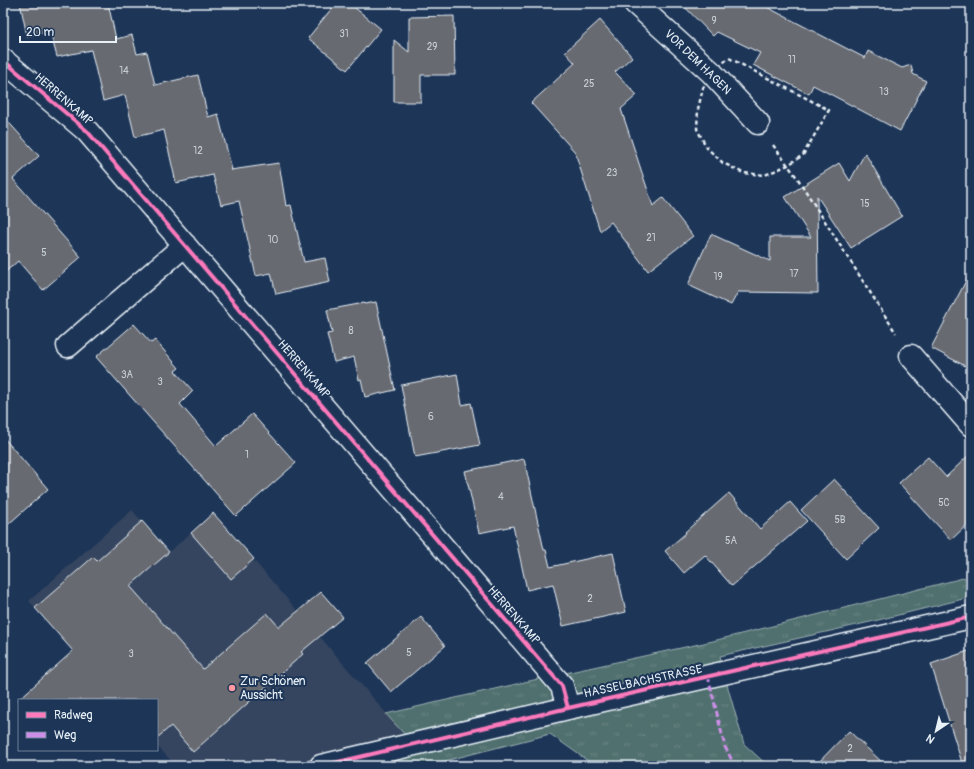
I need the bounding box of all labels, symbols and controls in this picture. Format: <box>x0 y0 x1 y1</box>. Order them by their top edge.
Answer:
house number: 9 <box>711 15 717 27</box>
scale bar <box>20 18 116 44</box>
text: 20 m <box>26 25 55 40</box>
street label: VOR DEM HAGEN <box>661 27 734 98</box>
house number: 31 <box>339 28 349 40</box>
house number: 29 <box>427 41 437 53</box>
house number: 11 <box>788 54 796 66</box>
house number: 14 <box>119 65 129 77</box>
street label: HERRENKAMP <box>31 70 96 129</box>
house number: 25 <box>583 78 595 90</box>
house number: 13 <box>879 86 889 98</box>
house number: 12 <box>193 145 203 157</box>
house number: 23 <box>607 167 618 179</box>
house number: 15 <box>860 198 870 210</box>
house number: 21 <box>646 232 656 244</box>
house number: 10 <box>268 234 279 246</box>
house number: 5 <box>41 247 47 259</box>
house number: 17 <box>789 268 799 280</box>
house number: 19 <box>713 271 723 283</box>
house number: 8 <box>348 325 354 337</box>
street label: HERRENKAMP <box>274 337 333 402</box>
house number: 3A <box>121 369 134 381</box>
house number: 3 <box>157 376 163 388</box>
house number: 6 <box>428 411 434 423</box>
house number: 1 <box>245 449 249 461</box>
house number: 4 <box>498 491 504 503</box>
house number: 5C <box>938 497 950 509</box>
house number: 5B <box>834 514 846 526</box>
house number: 5A <box>725 535 737 547</box>
street label: HERRENKAMP <box>484 583 543 648</box>
house number: 2 <box>587 593 593 605</box>
house number: 5 <box>406 647 412 659</box>
house number: 3 <box>128 648 134 660</box>
street label: HASSELBACHSTRASSE <box>583 662 704 701</box>
place label: Zur Schönen Aussicht <box>240 674 306 703</box>
marker: Zur Schönen Aussicht <box>227 683 237 693</box>
legend <box>18 699 158 751</box>
text: Radweg <box>54 708 92 723</box>
north arrow <box>916 711 956 751</box>
text: Weg <box>54 728 76 743</box>
text: N <box>923 731 937 746</box>
house number: 2 <box>847 743 853 755</box>

